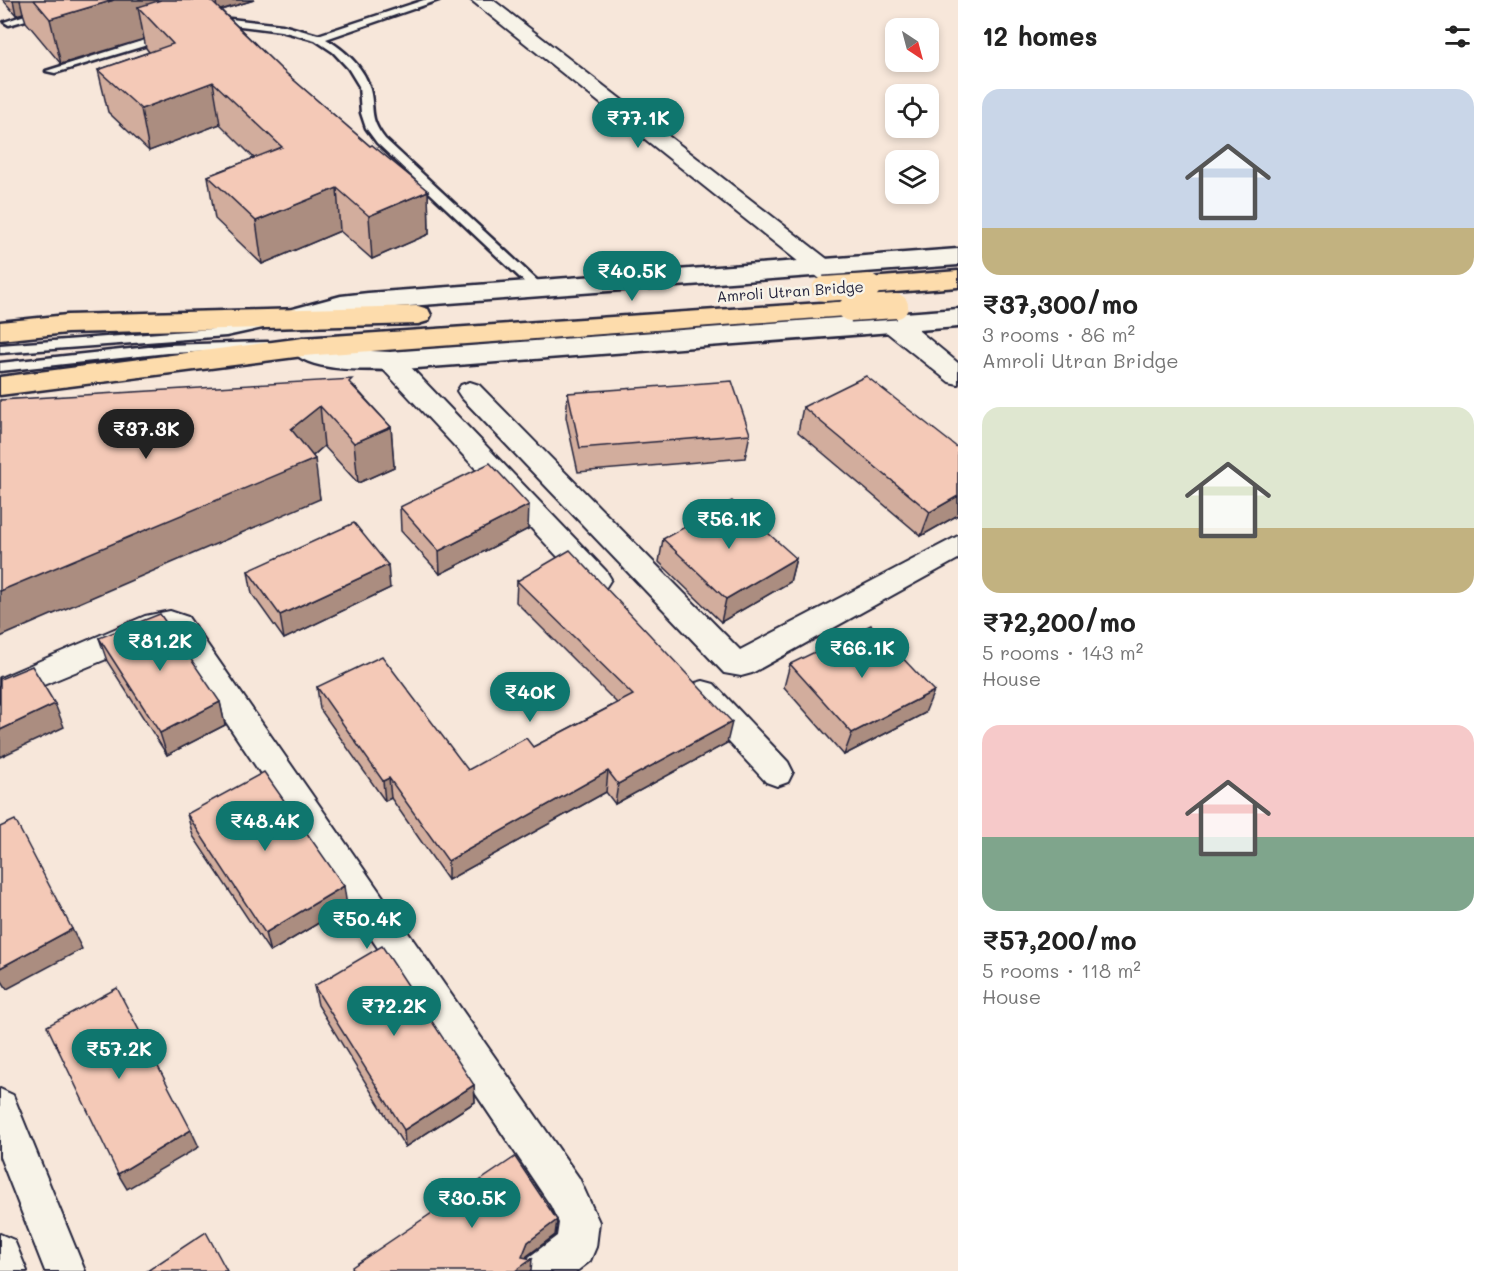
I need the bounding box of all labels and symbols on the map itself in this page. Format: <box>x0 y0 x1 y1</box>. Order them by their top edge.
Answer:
north arrow <box>885 18 939 72</box>
pin: ₹77.1K <box>589 98 687 149</box>
pin: ₹40.5K <box>583 251 681 302</box>
street label: Amroli Utran Bridge <box>716 276 864 306</box>
pin: ₹37.3K <box>97 409 195 460</box>
pin: ₹56.1K <box>680 499 778 550</box>
pin: ₹81.2K <box>111 621 209 672</box>
pin: ₹66.1K <box>813 628 911 679</box>
pin: ₹40K <box>494 672 566 723</box>
pin: ₹48.4K <box>216 801 314 852</box>
pin: ₹50.4K <box>318 899 416 950</box>
pin: ₹72.2K <box>345 986 443 1037</box>
pin: ₹57.2K <box>70 1029 168 1080</box>
pin: ₹30.5K <box>423 1178 521 1229</box>

